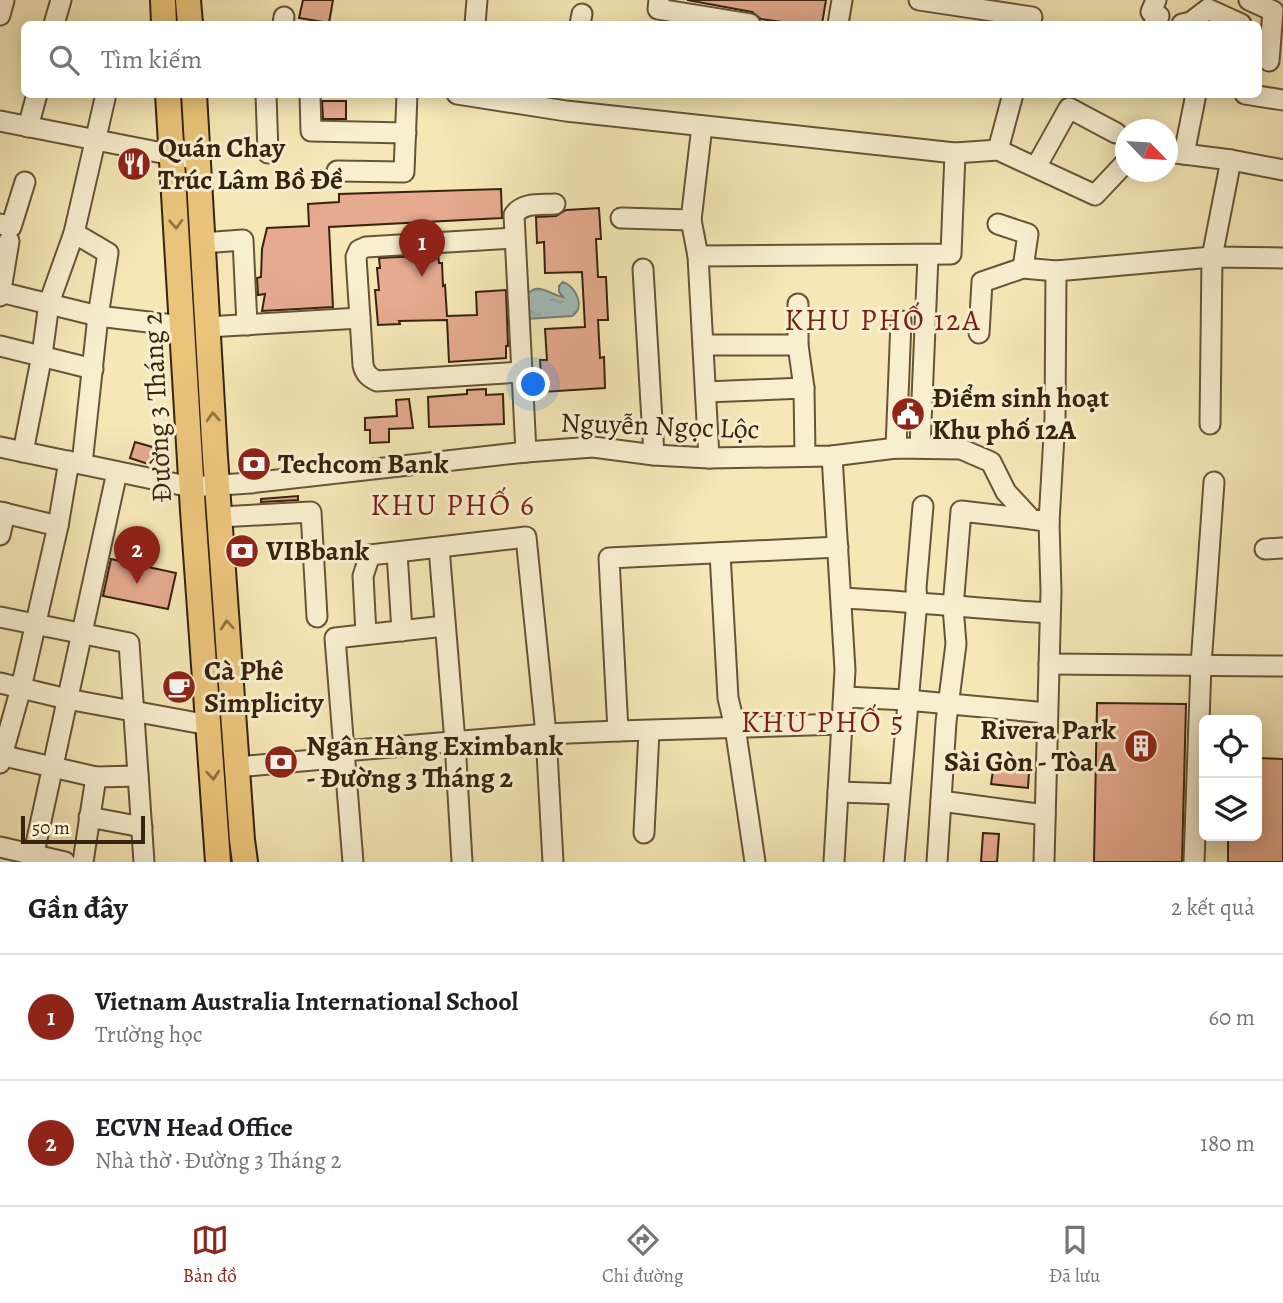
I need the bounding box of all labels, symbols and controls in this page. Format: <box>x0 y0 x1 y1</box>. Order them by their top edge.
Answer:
search box <box>21 21 1262 98</box>
icon: search <box>45 41 83 79</box>
text: Tìm kiếm <box>101 42 202 77</box>
north arrow <box>1115 119 1178 182</box>
place label: Quán Chay Trúc Lâm Bồ Đề <box>158 129 343 199</box>
restaurant icon: Quán Chay Trúc Lâm Bồ Đề <box>115 145 153 183</box>
one-way arrow <box>168 219 183 230</box>
pin: 1 <box>399 219 445 277</box>
district label: KHU PHỐ 12A <box>784 300 982 340</box>
street label: Đường 3 Tháng 2 <box>133 311 181 503</box>
your location <box>516 367 550 401</box>
place label: Điểm sinh hoạt Khu phố 12A <box>932 379 1109 449</box>
public building icon: Điểm sinh hoạt Khu phố 12A <box>889 395 927 433</box>
street label: Nguyễn Ngọc Lộc <box>560 404 760 448</box>
one-way arrow <box>205 411 220 422</box>
bank icon: Techcom Bank <box>235 445 273 483</box>
place label: Techcom Bank <box>278 445 449 483</box>
district label: KHU PHỐ 6 <box>370 485 536 525</box>
pin: 2 <box>114 526 160 584</box>
bank icon: VIBbank <box>223 532 261 570</box>
place label: VIBbank <box>265 532 370 570</box>
one-way arrow <box>220 619 235 630</box>
place label: Cà Phê Simplicity <box>204 652 325 722</box>
cafe icon: Cà Phê Simplicity <box>160 668 198 706</box>
district label: KHU PHỐ 5 <box>741 702 905 742</box>
place label: Rivera Park Sài Gòn - Tòa A <box>944 711 1117 781</box>
map controls <box>1199 715 1262 841</box>
button: locate <box>1199 715 1262 778</box>
place label: Ngân Hàng Eximbank - Đường 3 Tháng 2 <box>306 727 564 797</box>
building icon: Rivera Park Sài Gòn - Tòa A <box>1122 727 1160 765</box>
bank icon: Ngân Hàng Eximbank - Đường 3 Tháng 2 <box>262 743 300 781</box>
one-way arrow <box>205 770 220 781</box>
button: layers <box>1199 778 1262 841</box>
scale bar <box>21 813 145 845</box>
text: 50 m <box>32 815 70 841</box>
text: Gần đây <box>28 888 128 928</box>
text: 2 kết quả <box>1171 892 1255 923</box>
text: Vietnam Australia International School <box>95 984 518 1019</box>
text: 1 <box>47 1002 55 1033</box>
text: 60 m <box>1208 1002 1255 1033</box>
text: Trường học <box>95 1019 202 1050</box>
text: ECVN Head Office <box>95 1110 293 1145</box>
text: 2 <box>45 1128 57 1159</box>
text: 180 m <box>1200 1128 1255 1159</box>
text: Nhà thờ · Đường 3 Tháng 2 <box>95 1145 341 1176</box>
tab: Bản đồ <box>183 1221 237 1289</box>
tab: Chỉ đường <box>602 1221 684 1289</box>
tab: Đã lưu <box>1049 1221 1100 1289</box>

